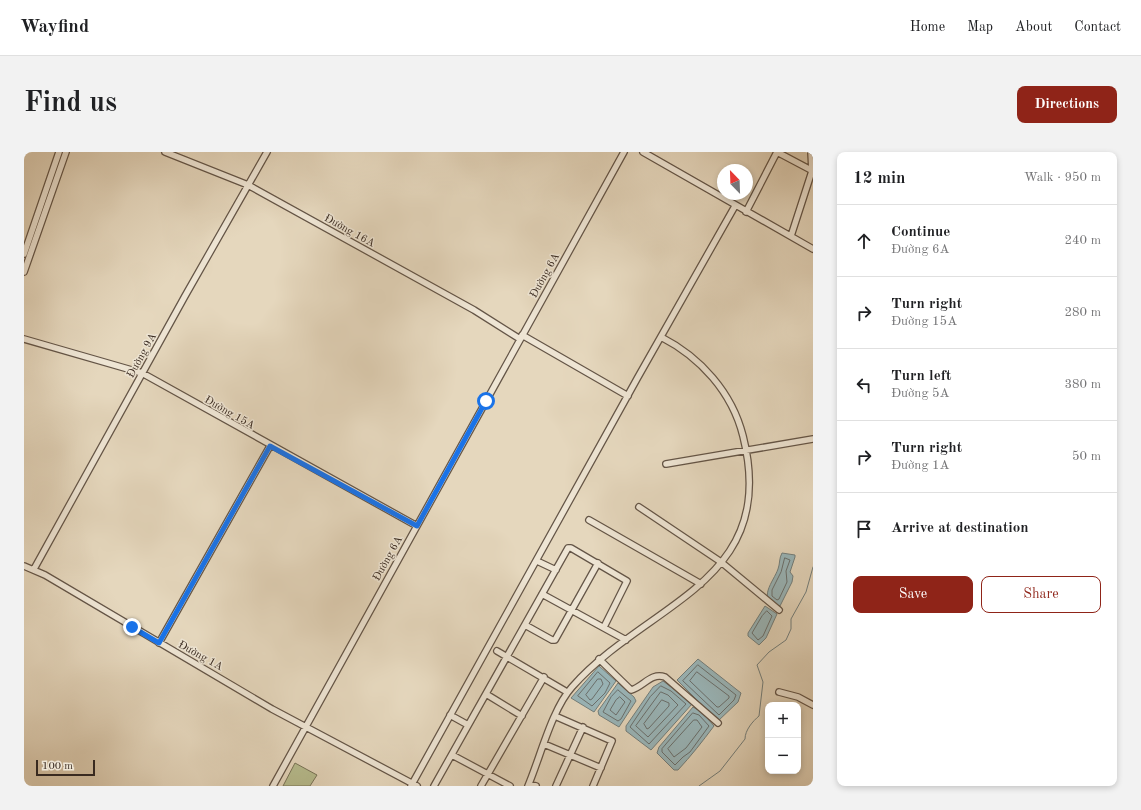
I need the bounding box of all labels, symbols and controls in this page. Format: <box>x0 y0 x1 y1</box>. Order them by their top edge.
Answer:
text: Wayfind <box>20 18 89 37</box>
text: Home <box>910 20 945 34</box>
text: Map <box>967 20 993 34</box>
text: About <box>1015 20 1052 34</box>
text: Contact <box>1074 20 1121 34</box>
button: Directions <box>1017 86 1117 123</box>
text: Find us <box>24 90 117 118</box>
north arrow <box>717 164 753 200</box>
text: 12 min <box>853 170 906 187</box>
text: Walk · 950 m <box>1024 171 1101 184</box>
street label: Đường 16A <box>322 213 377 250</box>
text: Continue <box>891 225 950 240</box>
icon: ahead <box>853 230 875 252</box>
text: 240 m <box>1064 234 1101 247</box>
text: Đường 6A <box>891 243 950 256</box>
street label: Đường 6A <box>528 251 562 300</box>
text: Turn right <box>891 297 962 312</box>
icon: right <box>853 302 875 324</box>
text: 280 m <box>1064 306 1101 319</box>
text: Đường 15A <box>891 315 957 328</box>
street label: Đường 9A <box>125 331 159 380</box>
text: Turn left <box>891 369 951 384</box>
icon: left <box>853 374 875 396</box>
text: 380 m <box>1064 378 1101 391</box>
text: Đường 5A <box>891 387 950 400</box>
route start <box>477 392 495 410</box>
street label: Đường 15A <box>202 395 257 432</box>
text: Turn right <box>891 441 962 456</box>
icon: right <box>853 446 875 468</box>
text: 50 m <box>1072 450 1101 463</box>
text: Đường 1A <box>891 459 950 472</box>
icon: arrive <box>853 518 875 540</box>
text: Arrive at destination <box>891 521 1029 536</box>
street label: Đường 6A <box>371 534 405 583</box>
button: Save <box>853 576 973 613</box>
button: Share <box>981 576 1101 613</box>
route end <box>123 618 141 636</box>
street label: Đường 1A <box>176 639 225 673</box>
map controls <box>765 702 801 774</box>
button: + <box>765 702 801 738</box>
button: − <box>765 738 801 774</box>
scale bar <box>36 758 95 777</box>
text: 100 m <box>42 761 73 772</box>

